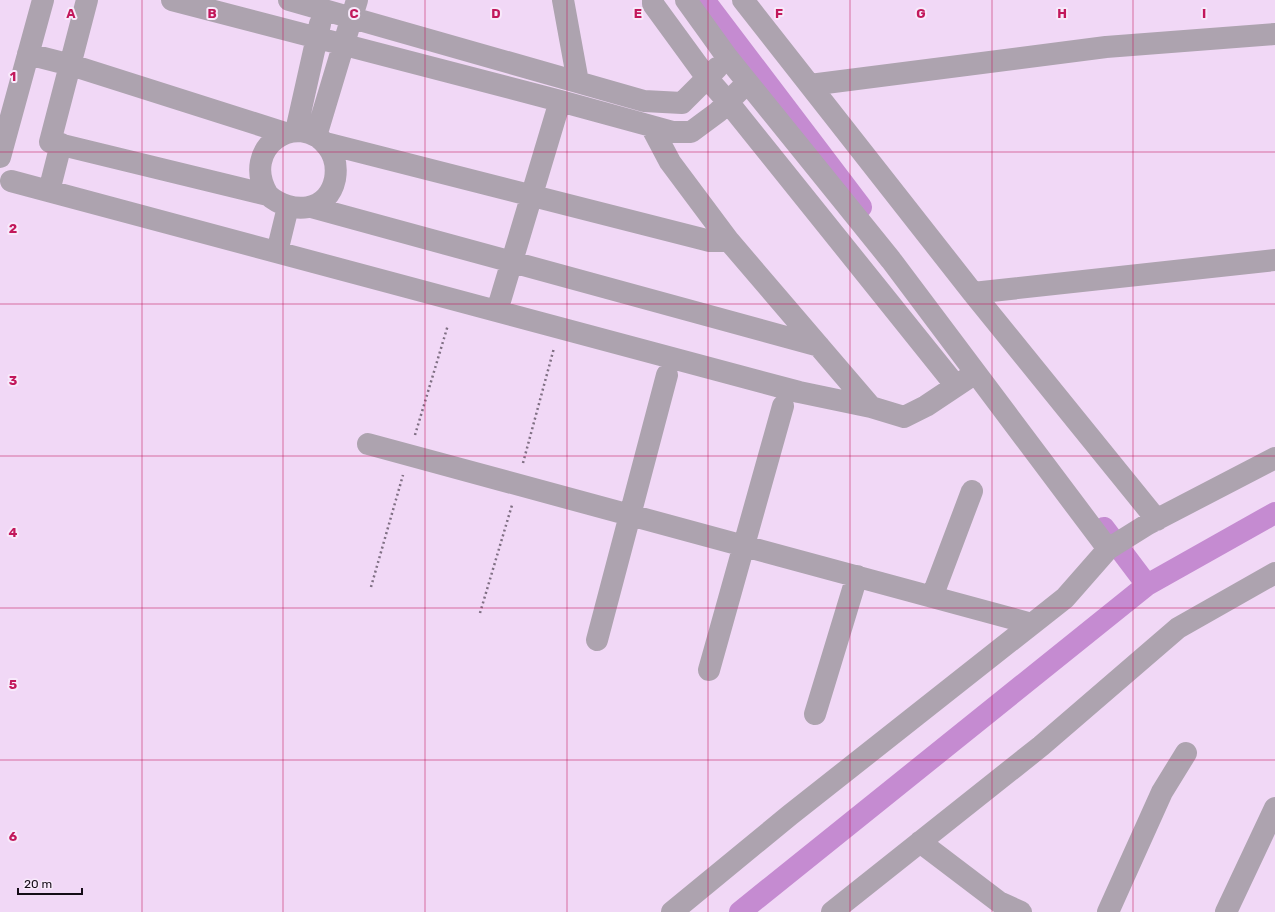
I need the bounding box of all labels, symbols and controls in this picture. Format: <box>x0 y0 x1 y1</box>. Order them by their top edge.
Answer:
text: A <box>66 6 76 21</box>
text: B <box>207 6 217 21</box>
text: C <box>349 6 359 21</box>
text: D <box>491 6 501 21</box>
text: E <box>634 6 642 21</box>
text: F <box>775 6 783 21</box>
text: G <box>916 6 926 21</box>
text: H <box>1057 6 1067 21</box>
text: I <box>1202 6 1206 21</box>
text: 1 <box>10 69 16 84</box>
text: 2 <box>9 221 17 236</box>
text: 3 <box>9 373 18 388</box>
text: 4 <box>9 525 18 540</box>
text: 5 <box>9 677 17 692</box>
text: 6 <box>9 829 18 844</box>
scale bar <box>18 870 82 896</box>
text: 20 m <box>24 877 52 891</box>

